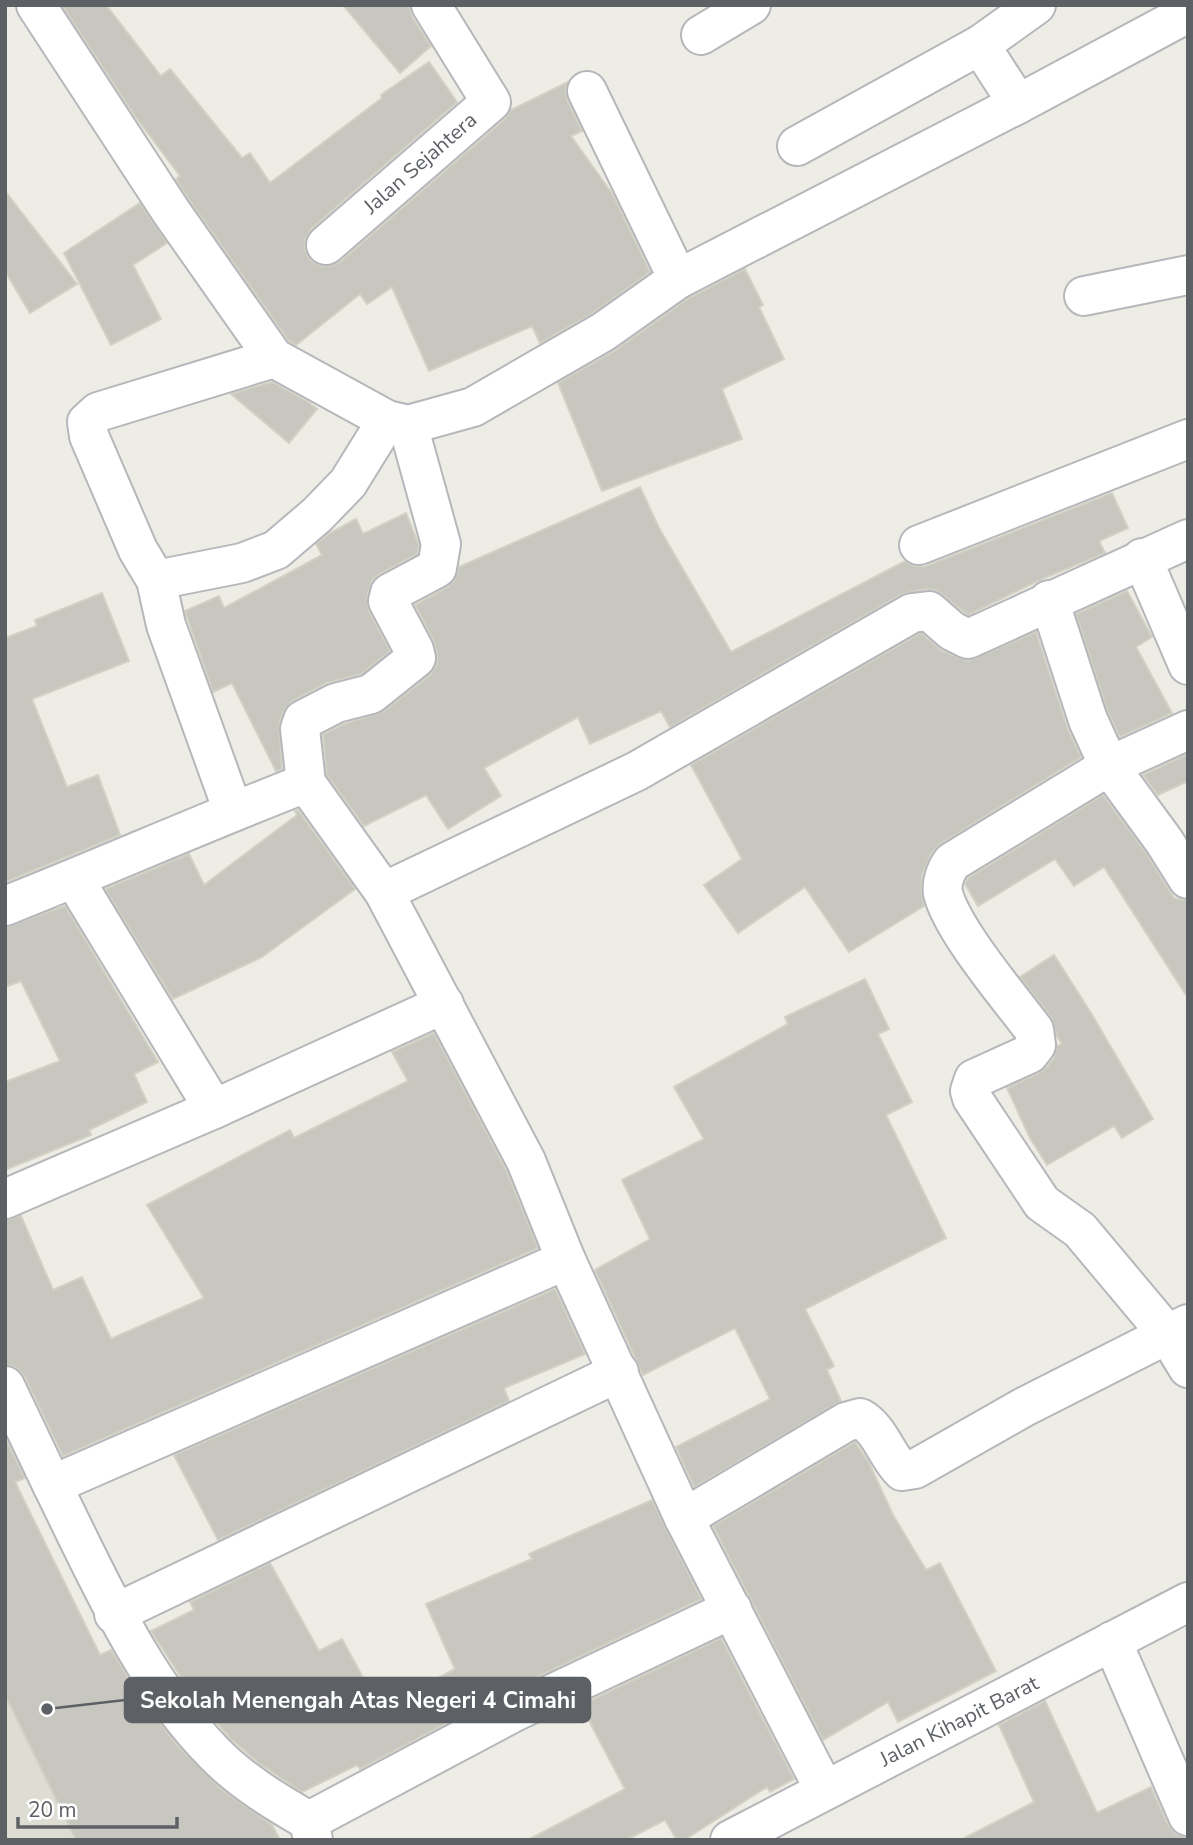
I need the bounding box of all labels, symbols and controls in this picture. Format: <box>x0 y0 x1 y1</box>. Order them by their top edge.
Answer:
street label: Jalan Sejahtera <box>357 106 483 221</box>
street label: Jalan Kihapit Barat <box>874 1669 1044 1774</box>
callout: Sekolah Menengah Atas Negeri 4 Cimahi <box>125 1678 590 1722</box>
text: Sekolah Menengah Atas Negeri 4 Cimahi <box>140 1685 576 1716</box>
scale bar <box>18 1786 177 1830</box>
text: 20 m <box>28 1796 77 1824</box>

